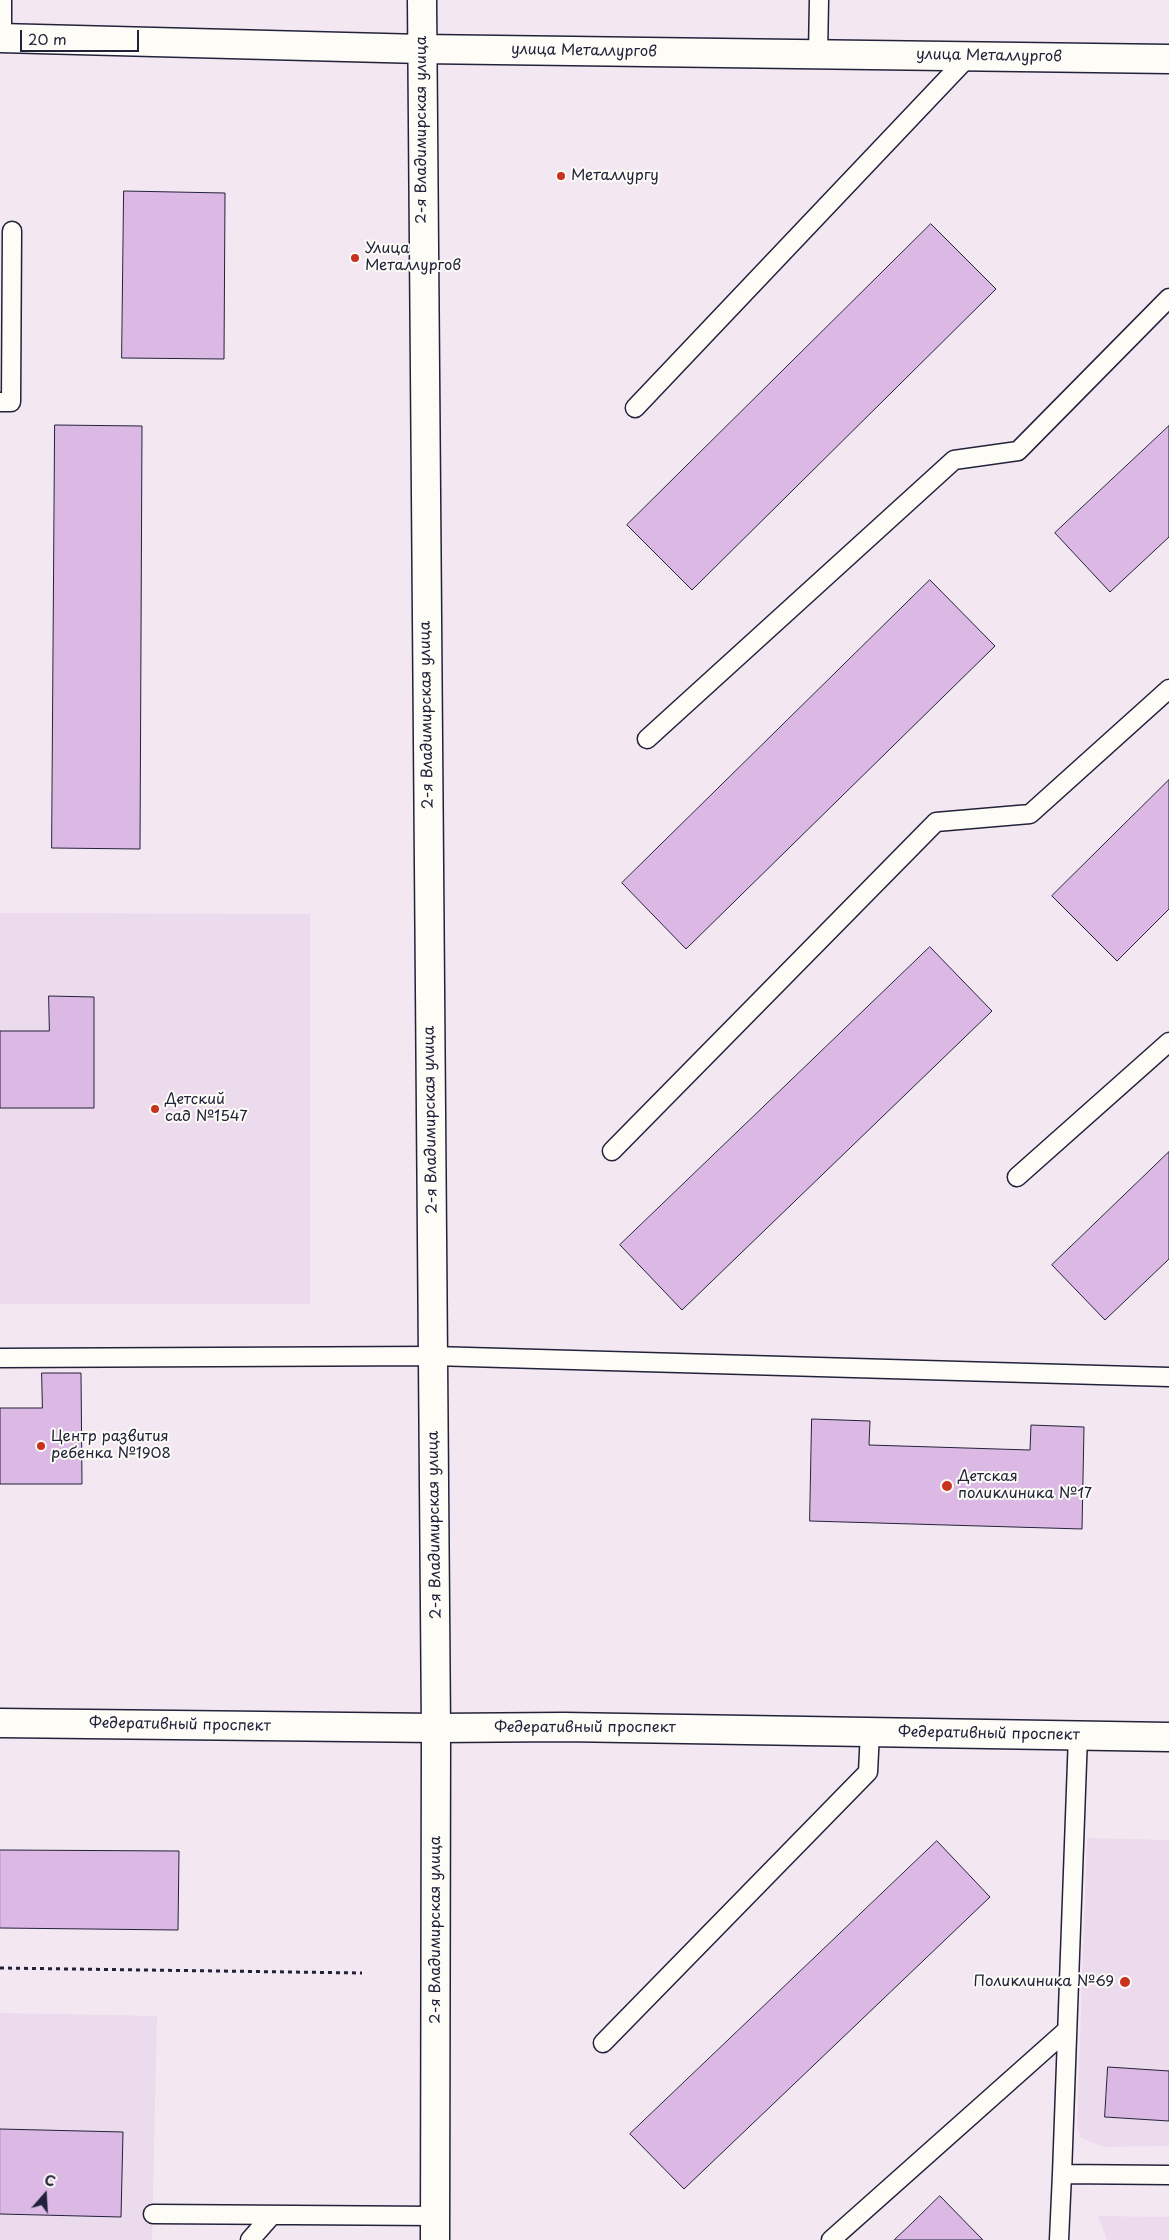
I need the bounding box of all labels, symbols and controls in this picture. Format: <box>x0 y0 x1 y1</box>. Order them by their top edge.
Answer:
scale bar <box>22 20 141 52</box>
text: 20 m <box>28 27 67 50</box>
street label: 2-я Владимирская улица <box>413 36 431 224</box>
street label: улица Металлургов <box>511 41 657 61</box>
street label: улица Металлургов <box>916 46 1062 66</box>
place label: Металлургу <box>571 167 659 185</box>
marker: Металлургу <box>555 170 567 182</box>
place label: Улица Металлургов <box>365 240 461 275</box>
marker: Улица Металлургов <box>349 252 361 264</box>
street label: 2-я Владимирская улица <box>416 621 438 809</box>
street label: 2-я Владимирская улица <box>420 1026 442 1214</box>
place label: Детский сад №1547 <box>165 1091 247 1126</box>
marker: Детский сад №1547 <box>149 1103 161 1115</box>
place label: Центр развития ребенка №1908 <box>51 1428 171 1463</box>
street label: 2-я Владимирская улица <box>424 1431 446 1619</box>
marker: Центр развития ребенка №1908 <box>35 1440 47 1452</box>
place label: Детская поликлиника №17 <box>958 1468 1092 1503</box>
marker: Детская поликлиника №17 <box>940 1479 954 1493</box>
street label: Федеративный проспект <box>89 1714 271 1736</box>
street label: Федеративный проспект <box>494 1719 676 1737</box>
street label: Федеративный проспект <box>898 1723 1080 1745</box>
street label: 2-я Владимирская улица <box>427 1836 445 2024</box>
place label: Поликлиника №69 <box>973 1973 1114 1991</box>
marker: Поликлиника №69 <box>1118 1975 1132 1989</box>
text: С <box>42 2169 58 2192</box>
north arrow <box>20 2170 70 2220</box>

